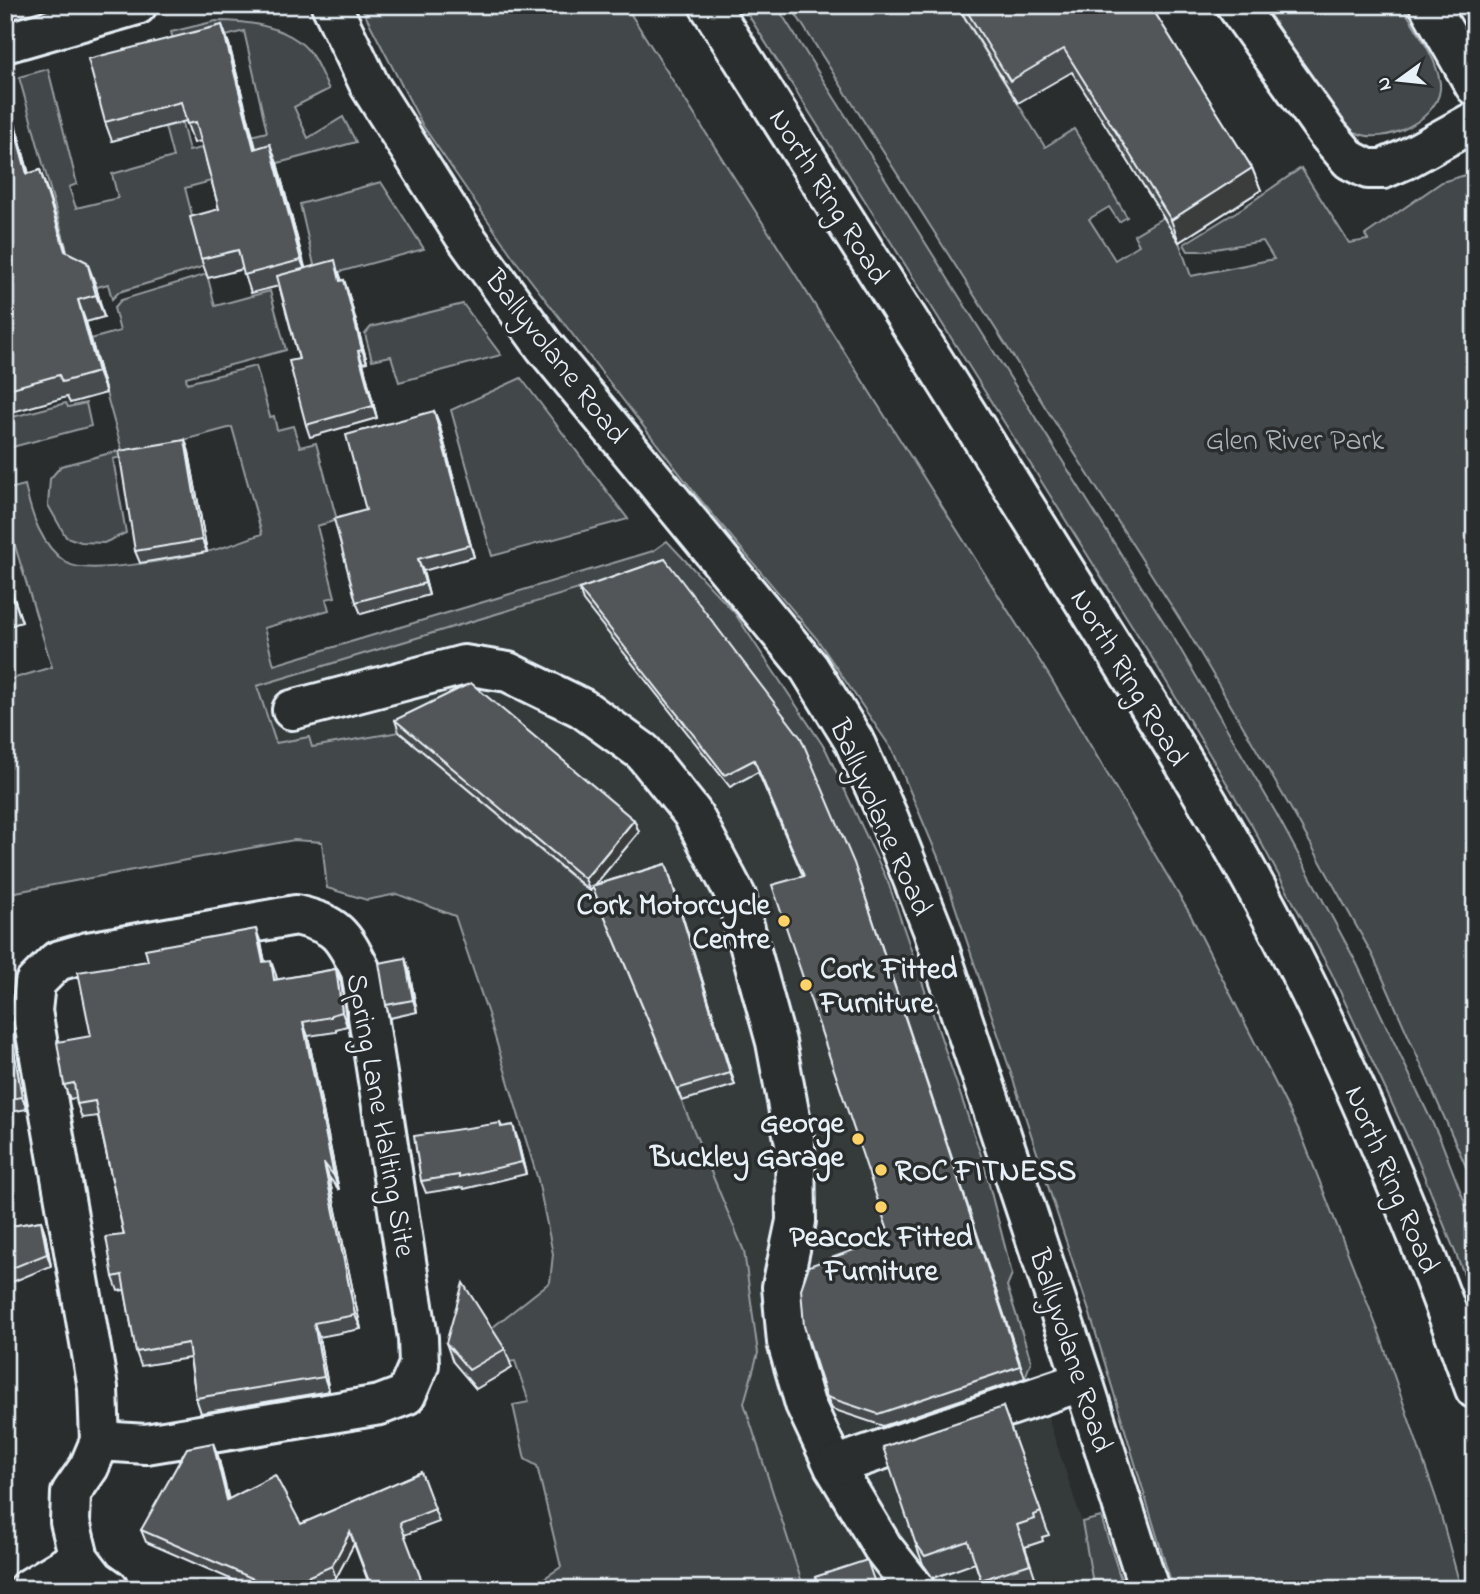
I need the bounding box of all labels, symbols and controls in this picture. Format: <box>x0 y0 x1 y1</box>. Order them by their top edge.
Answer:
north arrow <box>1364 46 1434 116</box>
text: N <box>1370 74 1400 93</box>
street label: North Ring Road <box>756 101 899 294</box>
street label: Ballyvolane Road <box>472 260 637 455</box>
park label: Glen River Park <box>1206 420 1385 464</box>
street label: North Ring Road <box>1057 581 1198 776</box>
street label: Ballyvolane Road <box>816 712 942 924</box>
place label: Cork Motorcycle Centre <box>577 885 772 963</box>
marker: Cork Motorcycle Centre <box>776 913 792 929</box>
place label: Cork Fitted Furniture <box>818 949 957 1027</box>
street label: Spring Lane Halting Site <box>332 970 426 1261</box>
marker: Cork Fitted Furniture <box>798 977 814 993</box>
street label: North Ring Road <box>1331 1080 1450 1281</box>
place label: George Buckley Garage <box>648 1103 846 1182</box>
marker: George Buckley Garage <box>850 1131 866 1147</box>
place label: ROC FITNESS <box>895 1151 1076 1195</box>
marker: ROC FITNESS <box>873 1162 889 1178</box>
marker: Peacock Fitted Furniture <box>873 1199 889 1215</box>
place label: Peacock Fitted Furniture <box>789 1217 973 1295</box>
street label: Ballyvolane Road <box>1015 1243 1123 1459</box>

